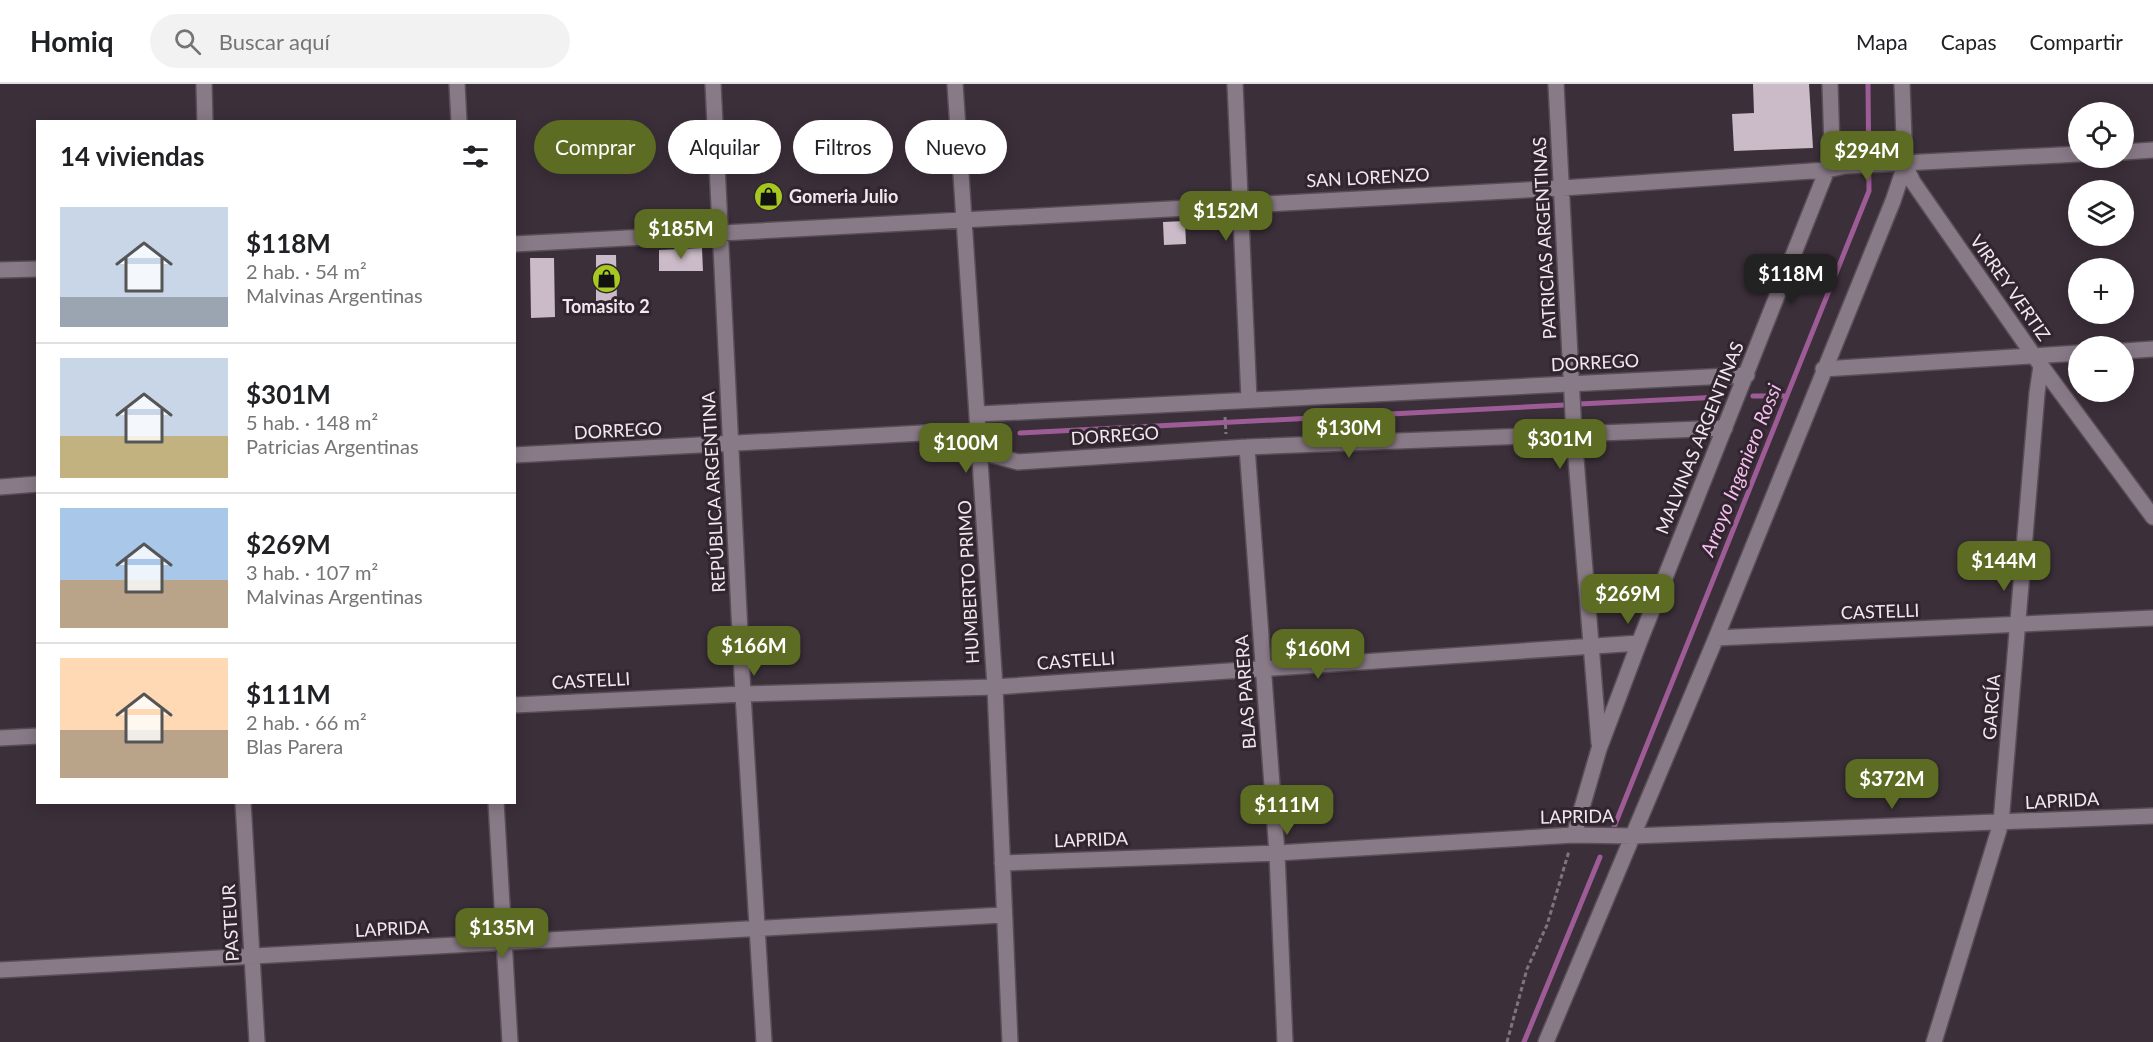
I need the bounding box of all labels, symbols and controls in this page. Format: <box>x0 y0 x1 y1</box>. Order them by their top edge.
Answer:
search box <box>150 14 570 68</box>
text: Homiq <box>30 24 114 58</box>
icon: search <box>171 25 204 58</box>
text: Buscar aquí <box>219 28 330 55</box>
text: Mapa <box>1856 29 1908 54</box>
text: Capas <box>1941 29 1997 54</box>
text: Compartir <box>2030 29 2123 54</box>
map controls <box>2068 102 2134 402</box>
button: locate <box>2068 102 2134 168</box>
chip: Comprar <box>534 120 656 174</box>
chip: Alquilar <box>668 120 781 174</box>
chip: Filtros <box>793 120 893 174</box>
chip: Nuevo <box>905 120 1007 174</box>
pin: $294M <box>1825 131 1909 182</box>
street label: PATRICIAS ARGENTINAS <box>1528 136 1560 340</box>
text: $294M <box>1834 138 1900 162</box>
text: 14 viviendas <box>60 140 204 172</box>
icon: filters <box>459 140 492 173</box>
street label: SAN LORENZO <box>1306 163 1430 191</box>
button: layers <box>2068 180 2134 246</box>
shop icon: Gomeria Julio <box>752 181 784 213</box>
place label: Gomeria Julio <box>789 185 898 207</box>
pin: $152M <box>1184 191 1268 242</box>
text: $152M <box>1193 198 1259 222</box>
pin: $185M <box>639 209 723 260</box>
text: $185M <box>648 216 714 240</box>
text: $118M <box>246 227 331 259</box>
street label: VIRREY VERTIZ <box>1966 230 2056 345</box>
icon: home <box>108 231 180 303</box>
pin: $118M <box>1749 254 1833 305</box>
button: + <box>2068 258 2134 324</box>
text: 2 hab. · 54 m² <box>246 259 367 283</box>
text: $118M <box>1758 261 1824 285</box>
shop icon: Tomasito 2 <box>590 262 622 294</box>
text: Malvinas Argentinas <box>246 283 423 307</box>
place label: Tomasito 2 <box>562 295 650 317</box>
button: − <box>2068 336 2134 402</box>
street label: MALVINAS ARGENTINAS <box>1650 338 1748 537</box>
street label: DORREGO <box>1550 349 1640 375</box>
text: $301M <box>246 378 331 410</box>
water label: Arroyo Ingeniero Rossi <box>1694 380 1786 560</box>
icon: home <box>108 382 180 454</box>
street label: REPÚBLICA ARGENTINA <box>697 390 729 593</box>
pin: $130M <box>1307 408 1391 459</box>
text: 5 hab. · 148 m² <box>246 410 378 434</box>
text: $130M <box>1316 415 1382 439</box>
street label: DORREGO <box>573 417 663 443</box>
pin: $301M <box>1518 419 1602 470</box>
street label: DORREGO <box>1070 421 1160 449</box>
pin: $100M <box>924 423 1008 474</box>
text: $301M <box>1527 426 1593 450</box>
text: $100M <box>933 430 999 454</box>
text: Patricias Argentinas <box>246 434 419 458</box>
street label: HUMBERTO PRIMO <box>953 500 983 664</box>
text: $269M <box>246 528 331 560</box>
icon: home <box>108 532 180 604</box>
pin: $144M <box>1962 541 2046 592</box>
text: $144M <box>1971 548 2037 572</box>
text: 3 hab. · 107 m² <box>246 560 378 584</box>
pin: $269M <box>1586 574 1670 625</box>
text: $269M <box>1595 581 1661 605</box>
text: Malvinas Argentinas <box>246 584 423 608</box>
street label: CASTELLI <box>1840 599 1920 623</box>
pin: $166M <box>712 626 796 677</box>
pin: $160M <box>1276 629 1360 680</box>
text: $166M <box>721 633 787 657</box>
street label: BLAS PARERA <box>1230 633 1260 750</box>
text: $160M <box>1285 636 1351 660</box>
street label: CASTELLI <box>1036 646 1116 674</box>
street label: CASTELLI <box>551 667 631 693</box>
street label: GARCÍA <box>1978 673 2004 740</box>
text: $111M <box>246 678 331 710</box>
icon: home <box>108 682 180 754</box>
text: 2 hab. · 66 m² <box>246 710 367 734</box>
text: Blas Parera <box>246 734 343 758</box>
pin: $372M <box>1850 759 1934 810</box>
text: $372M <box>1859 766 1925 790</box>
pin: $111M <box>1245 785 1329 836</box>
street label: LAPRIDA <box>2024 787 2100 813</box>
text: $111M <box>1254 792 1320 816</box>
street label: LAPRIDA <box>1540 804 1615 828</box>
street label: LAPRIDA <box>1054 827 1129 851</box>
street label: PASTEUR <box>217 883 243 962</box>
pin: $135M <box>460 908 544 959</box>
street label: LAPRIDA <box>354 915 430 941</box>
text: $135M <box>469 915 535 939</box>

